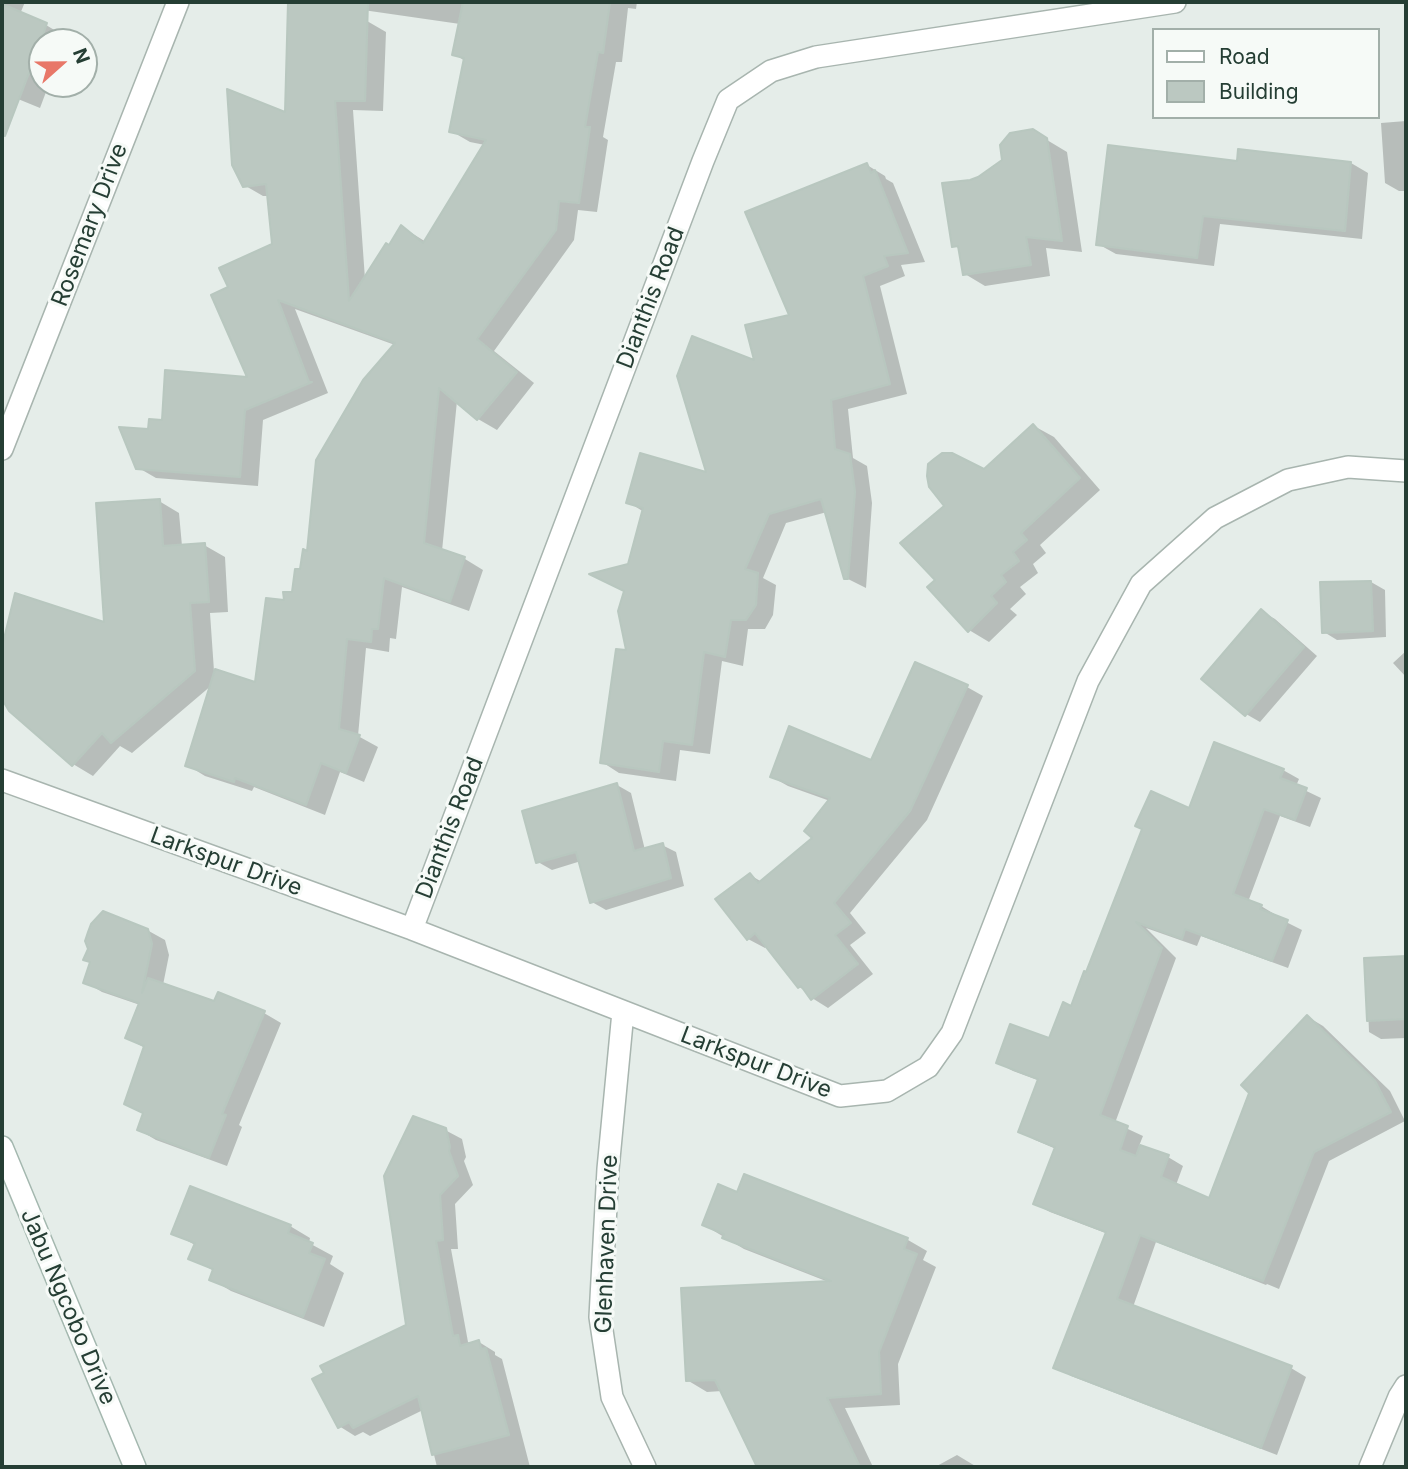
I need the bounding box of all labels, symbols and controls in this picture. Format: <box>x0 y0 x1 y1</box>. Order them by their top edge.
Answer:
north arrow <box>28 28 98 98</box>
legend <box>1152 28 1380 119</box>
text: Road <box>1219 44 1270 69</box>
text: N <box>68 45 95 67</box>
text: Building <box>1219 79 1299 104</box>
street label: Rosemary Drive <box>46 140 134 310</box>
street label: Dianthis Road <box>611 223 691 373</box>
street label: Dianthis Road <box>410 753 490 903</box>
street label: Larkspur Drive <box>146 822 306 902</box>
street label: Larkspur Drive <box>677 1022 835 1104</box>
street label: Glenhaven Drive <box>590 1154 624 1334</box>
street label: Jabu Ngcobo Drive <box>14 1205 122 1409</box>

